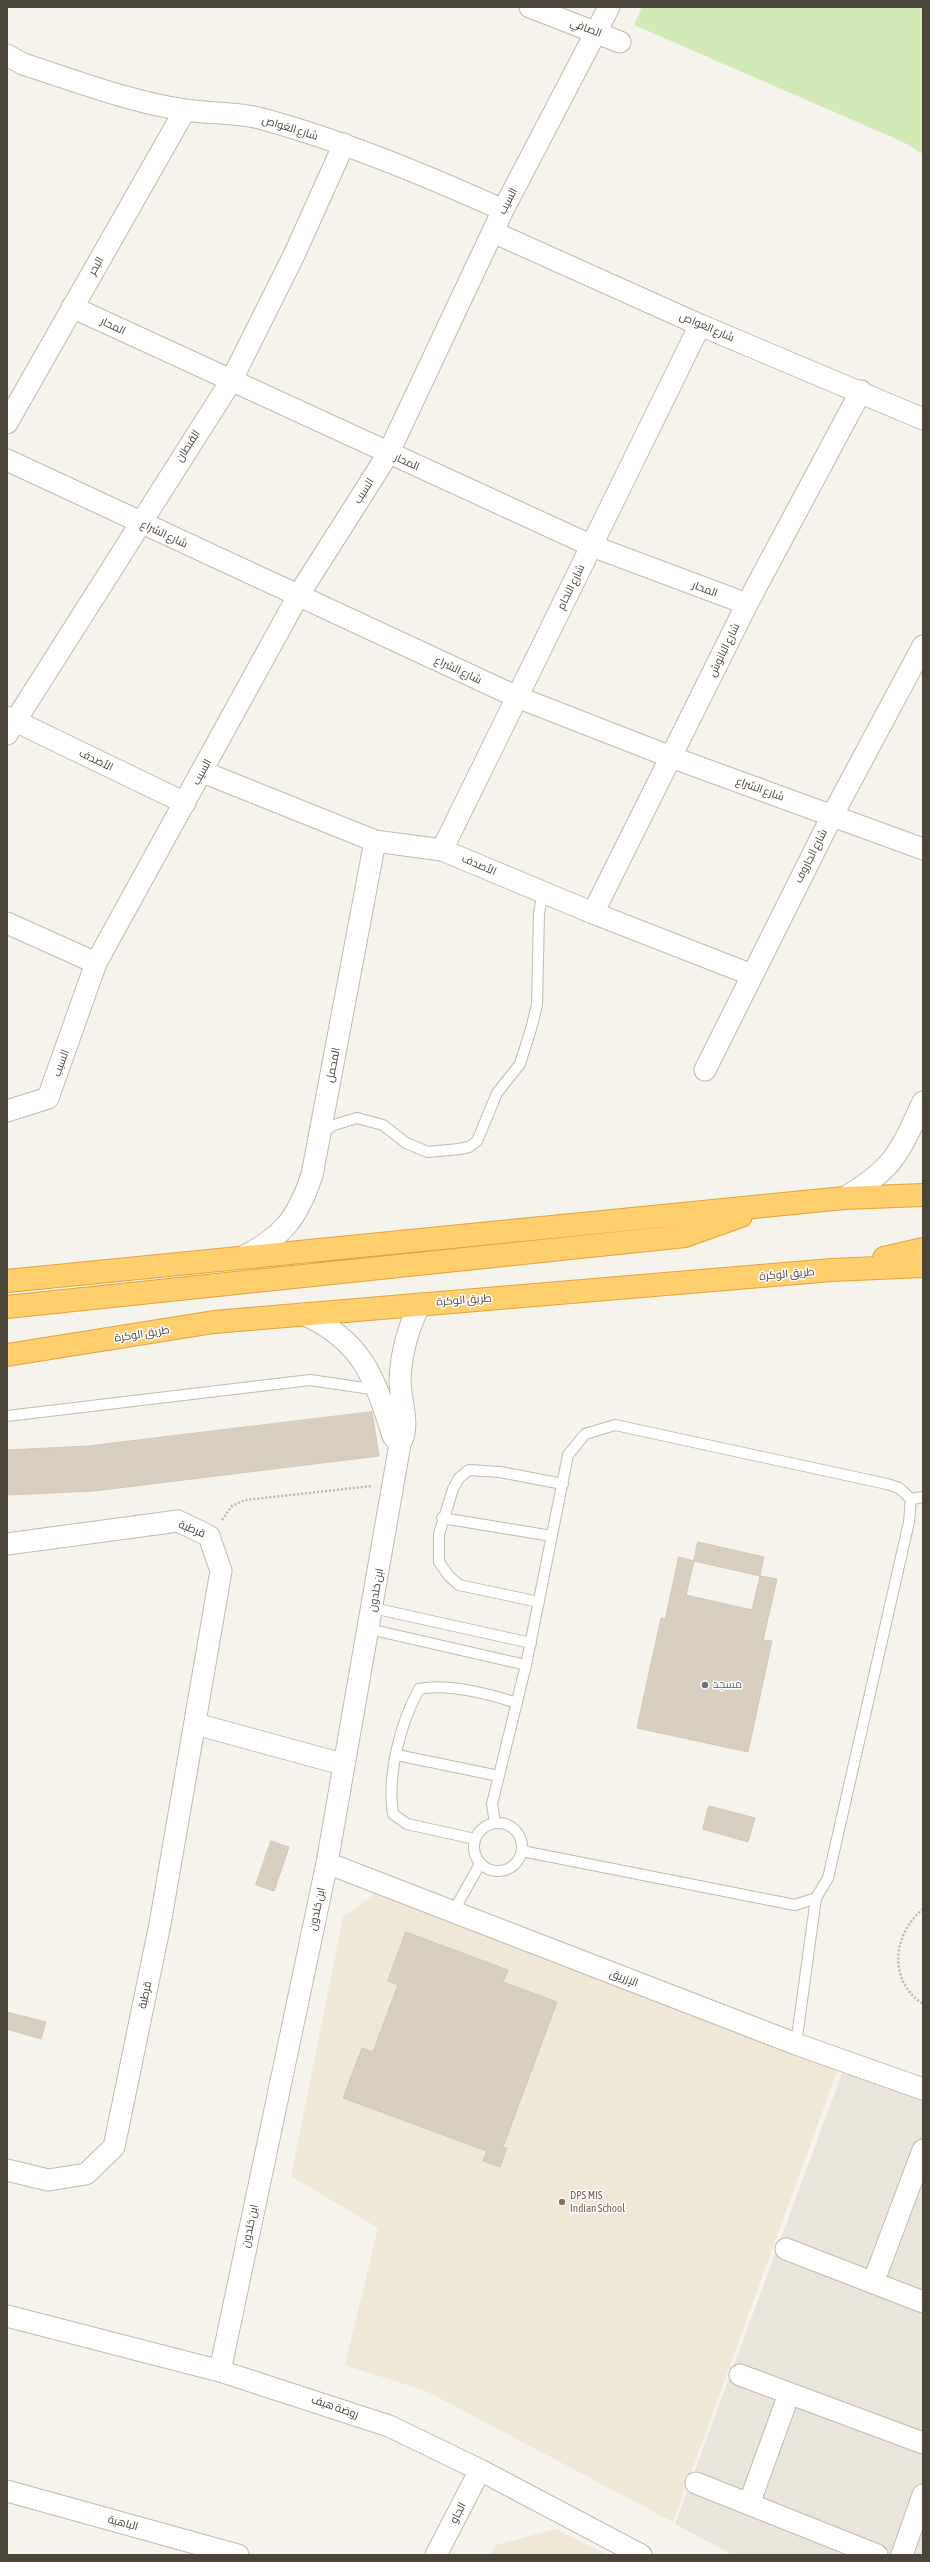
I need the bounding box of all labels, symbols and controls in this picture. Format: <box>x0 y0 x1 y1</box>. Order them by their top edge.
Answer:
street label: الصافي <box>568 16 604 40</box>
street label: شارع الغواص <box>260 113 320 143</box>
street label: السيب <box>496 186 520 216</box>
street label: البحر <box>85 254 107 278</box>
street label: شارع الغواص <box>678 310 736 344</box>
street label: المحار <box>98 314 128 338</box>
street label: القبطان <box>173 428 203 464</box>
street label: المحار <box>392 451 422 473</box>
street label: السيب <box>351 476 377 506</box>
street label: شارع الشراع <box>138 517 190 551</box>
street label: شارع النحام <box>554 562 588 612</box>
street label: المحار <box>690 578 720 600</box>
street label: شارع البانوش <box>705 621 743 679</box>
street label: شارع الشراع <box>432 653 484 687</box>
street label: الأصدف <box>77 746 115 774</box>
street label: السيب <box>190 757 214 787</box>
street label: شارع الشراع <box>734 774 786 804</box>
street label: شارع الجاروف <box>792 827 830 885</box>
street label: الأصدف <box>460 852 498 878</box>
street label: المحمل <box>323 1046 343 1084</box>
street label: السيب <box>50 1048 72 1078</box>
street label: طريق الوكرة <box>759 1265 815 1283</box>
street label: طريق الوكرة <box>436 1291 492 1309</box>
street label: طريق الوكرة <box>114 1323 170 1345</box>
street label: قرطبة <box>177 1518 207 1540</box>
street label: ابن خلدون <box>366 1567 386 1613</box>
place label: مسجد <box>713 1678 742 1692</box>
marker: مسجد <box>700 1680 710 1690</box>
street label: ابن خلدون <box>306 1886 328 1932</box>
street label: الإزريق <box>608 1967 640 1989</box>
street label: قرطبة <box>136 1980 154 2010</box>
place label: DPS MIS Indian School <box>570 2189 625 2215</box>
marker: DPS MIS Indian School <box>557 2197 567 2207</box>
street label: ابن خلدون <box>239 2203 261 2249</box>
street label: روضة هيف <box>310 2393 360 2421</box>
street label: الجاو <box>447 2500 469 2526</box>
street label: الباهية <box>106 2513 140 2533</box>

